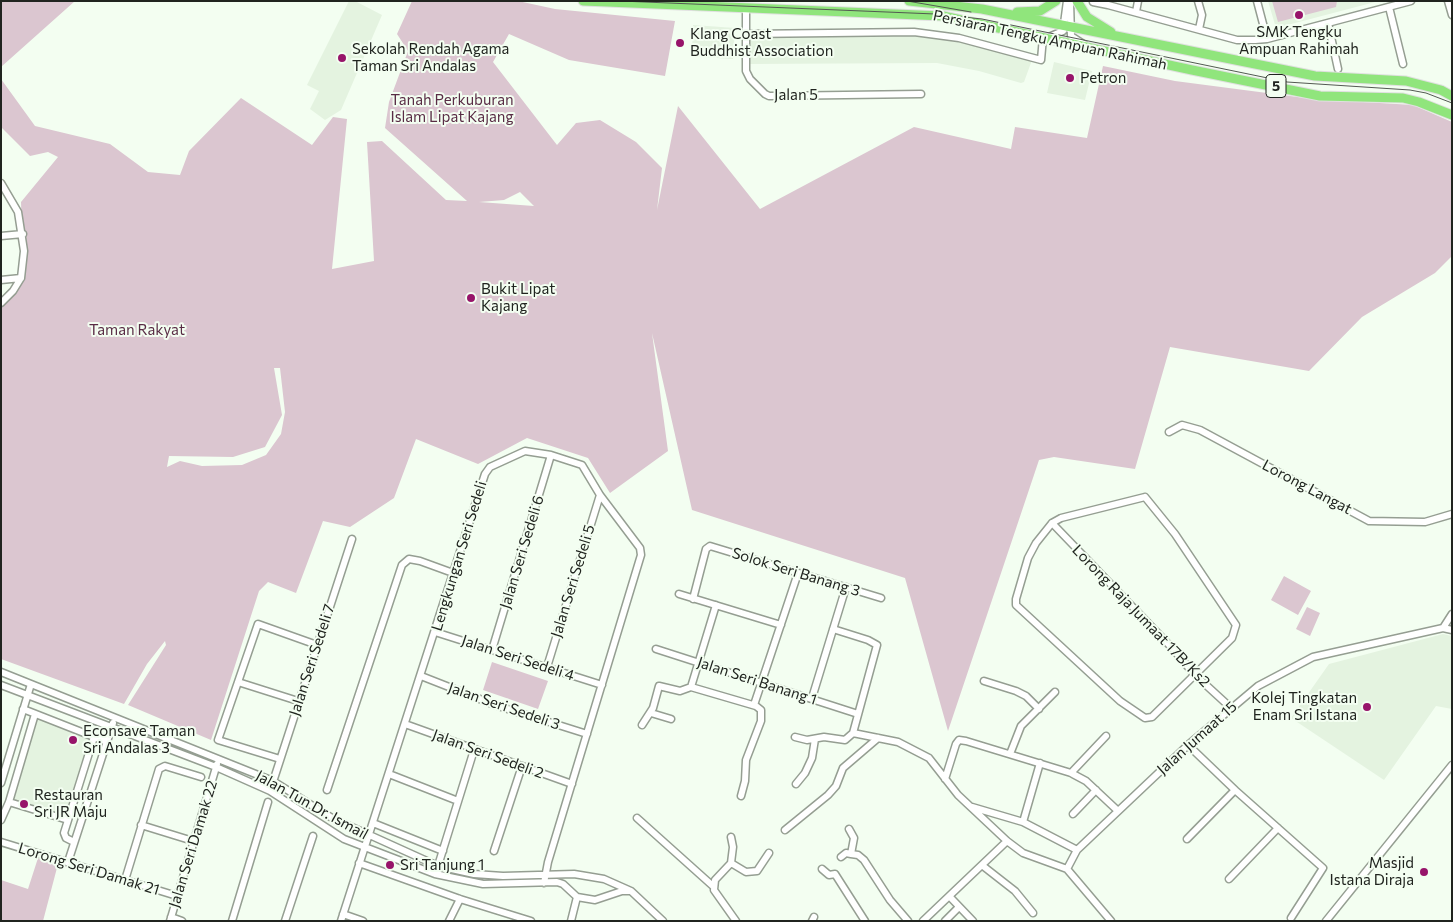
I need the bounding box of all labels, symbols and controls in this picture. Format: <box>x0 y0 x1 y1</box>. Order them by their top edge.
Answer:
street label: Persiaran Tengku Ampuan Rahimah <box>931 6 1169 74</box>
marker: SMK Tengku Ampuan Rahimah <box>1293 9 1305 21</box>
place label: SMK Tengku Ampuan Rahimah <box>1239 23 1359 58</box>
place label: Klang Coast Buddhist Association <box>690 25 833 60</box>
marker: Klang Coast Buddhist Association <box>674 37 686 49</box>
place label: Sekolah Rendah Agama Taman Sri Andalas <box>352 40 509 75</box>
marker: Sekolah Rendah Agama Taman Sri Andalas <box>336 52 348 64</box>
place label: Petron <box>1080 69 1126 87</box>
marker: Petron <box>1064 72 1076 84</box>
road number: 5 <box>1266 74 1286 98</box>
street label: Jalan 5 <box>774 86 818 104</box>
park label: Tanah Perkuburan Islam Lipat Kajang <box>390 91 514 126</box>
place label: Bukit Lipat Kajang <box>481 280 555 315</box>
marker: Bukit Lipat Kajang <box>465 292 477 304</box>
park label: Taman Rakyat <box>89 321 185 339</box>
street label: Lorong Langat <box>1259 456 1355 518</box>
street label: Lengkungan Seri Sedeli <box>428 479 490 633</box>
street label: Jalan Seri Sedeli 6 <box>496 493 548 611</box>
street label: Jalan Seri Sedeli 5 <box>547 522 599 640</box>
street label: Lorong Raja Jumaat 17B/Ks2 <box>1068 541 1214 691</box>
street label: Solok Seri Banang 3 <box>730 544 862 600</box>
street label: Jalan Seri Sedeli 7 <box>285 602 339 718</box>
street label: Jalan Seri Sedeli 4 <box>459 631 577 685</box>
street label: Jalan Seri Banang 1 <box>695 653 819 709</box>
street label: Jalan Seri Sedeli 3 <box>446 678 562 734</box>
place label: Kolej Tingkatan Enam Sri Istana <box>1251 689 1357 724</box>
street label: Jalan Jumaat 15 <box>1153 698 1241 778</box>
marker: Kolej Tingkatan Enam Sri Istana <box>1361 701 1373 713</box>
place label: Econsave Taman Sri Andalas 3 <box>83 722 195 757</box>
street label: Jalan Seri Sedeli 2 <box>430 726 546 782</box>
marker: Econsave Taman Sri Andalas 3 <box>67 734 79 746</box>
street label: Jalan Tun Dr. Ismail <box>253 767 371 843</box>
street label: Jalan Seri Damak 22 <box>165 778 221 910</box>
place label: Restauran Sri JR Maju <box>34 786 107 821</box>
marker: Restauran Sri JR Maju <box>18 798 30 810</box>
street label: Lorong Seri Damak 21 <box>16 839 162 899</box>
place label: Masjid Istana Diraja <box>1329 854 1414 889</box>
place label: Sri Tanjung 1 <box>400 856 484 874</box>
marker: Sri Tanjung 1 <box>384 859 396 871</box>
marker: Masjid Istana Diraja <box>1418 866 1430 878</box>

